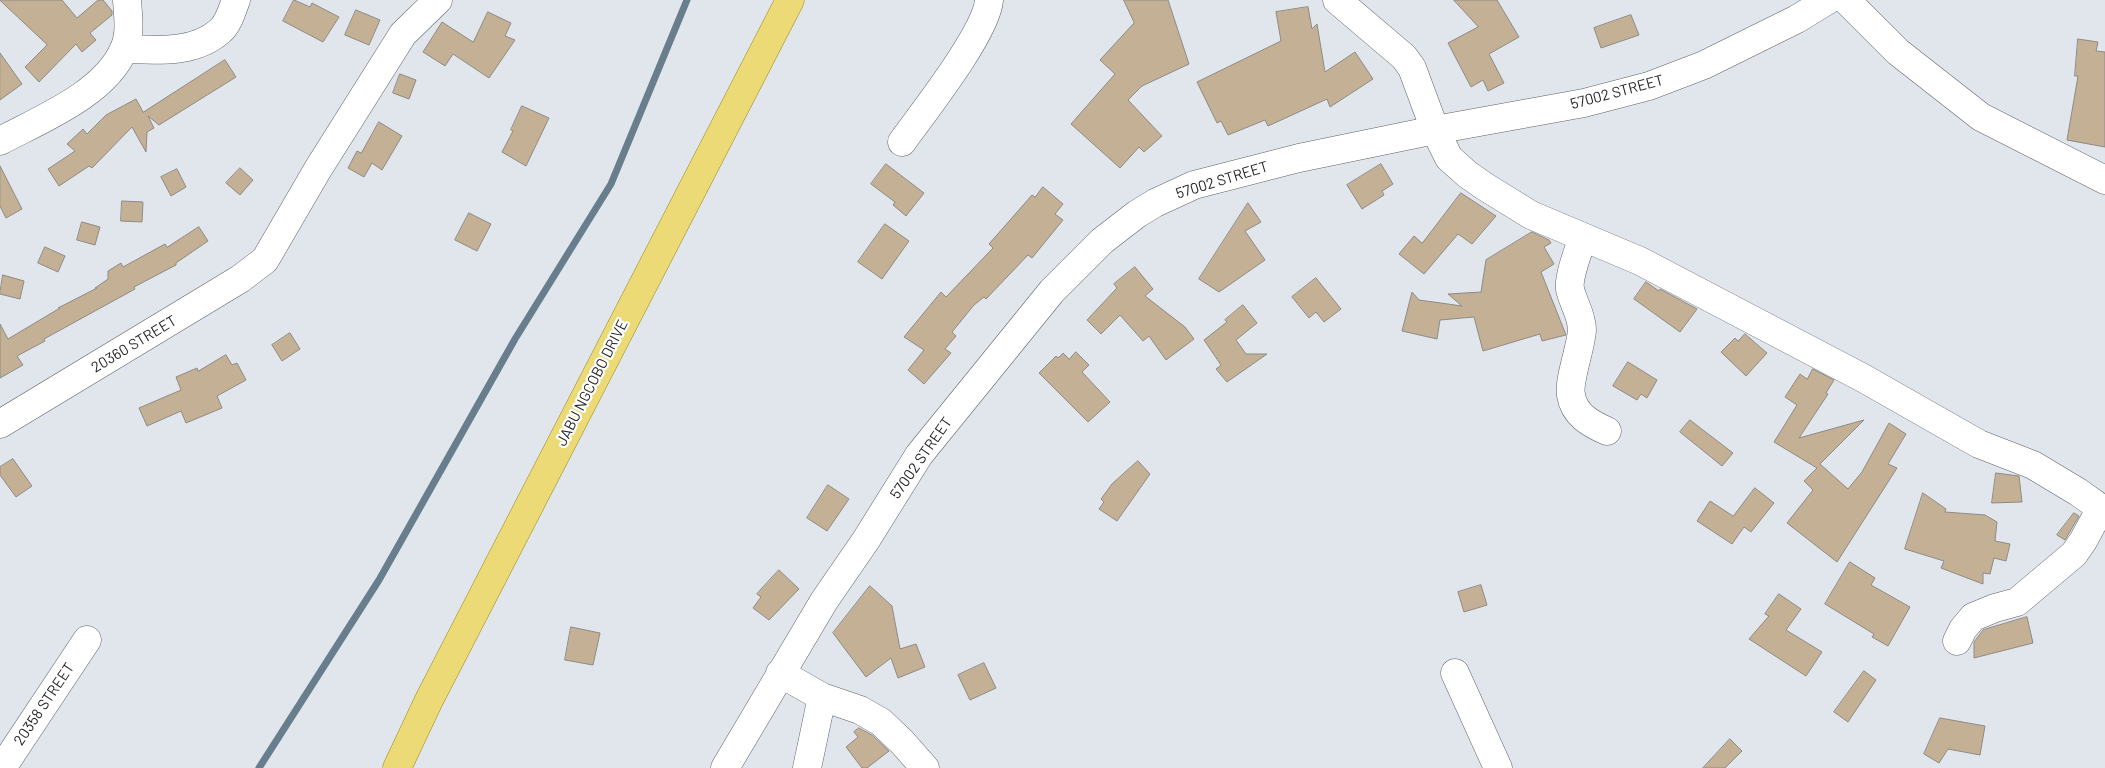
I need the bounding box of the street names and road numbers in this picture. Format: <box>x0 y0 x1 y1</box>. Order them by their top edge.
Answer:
street label: 57002 STREET <box>1568 71 1666 113</box>
street label: 57002 STREET <box>1174 157 1270 203</box>
street label: 20360 STREET <box>88 311 180 377</box>
street label: JABU NGCOBO DRIVE <box>552 317 632 449</box>
street label: 57002 STREET <box>886 414 956 502</box>
street label: 20358 STREET <box>10 659 78 749</box>

